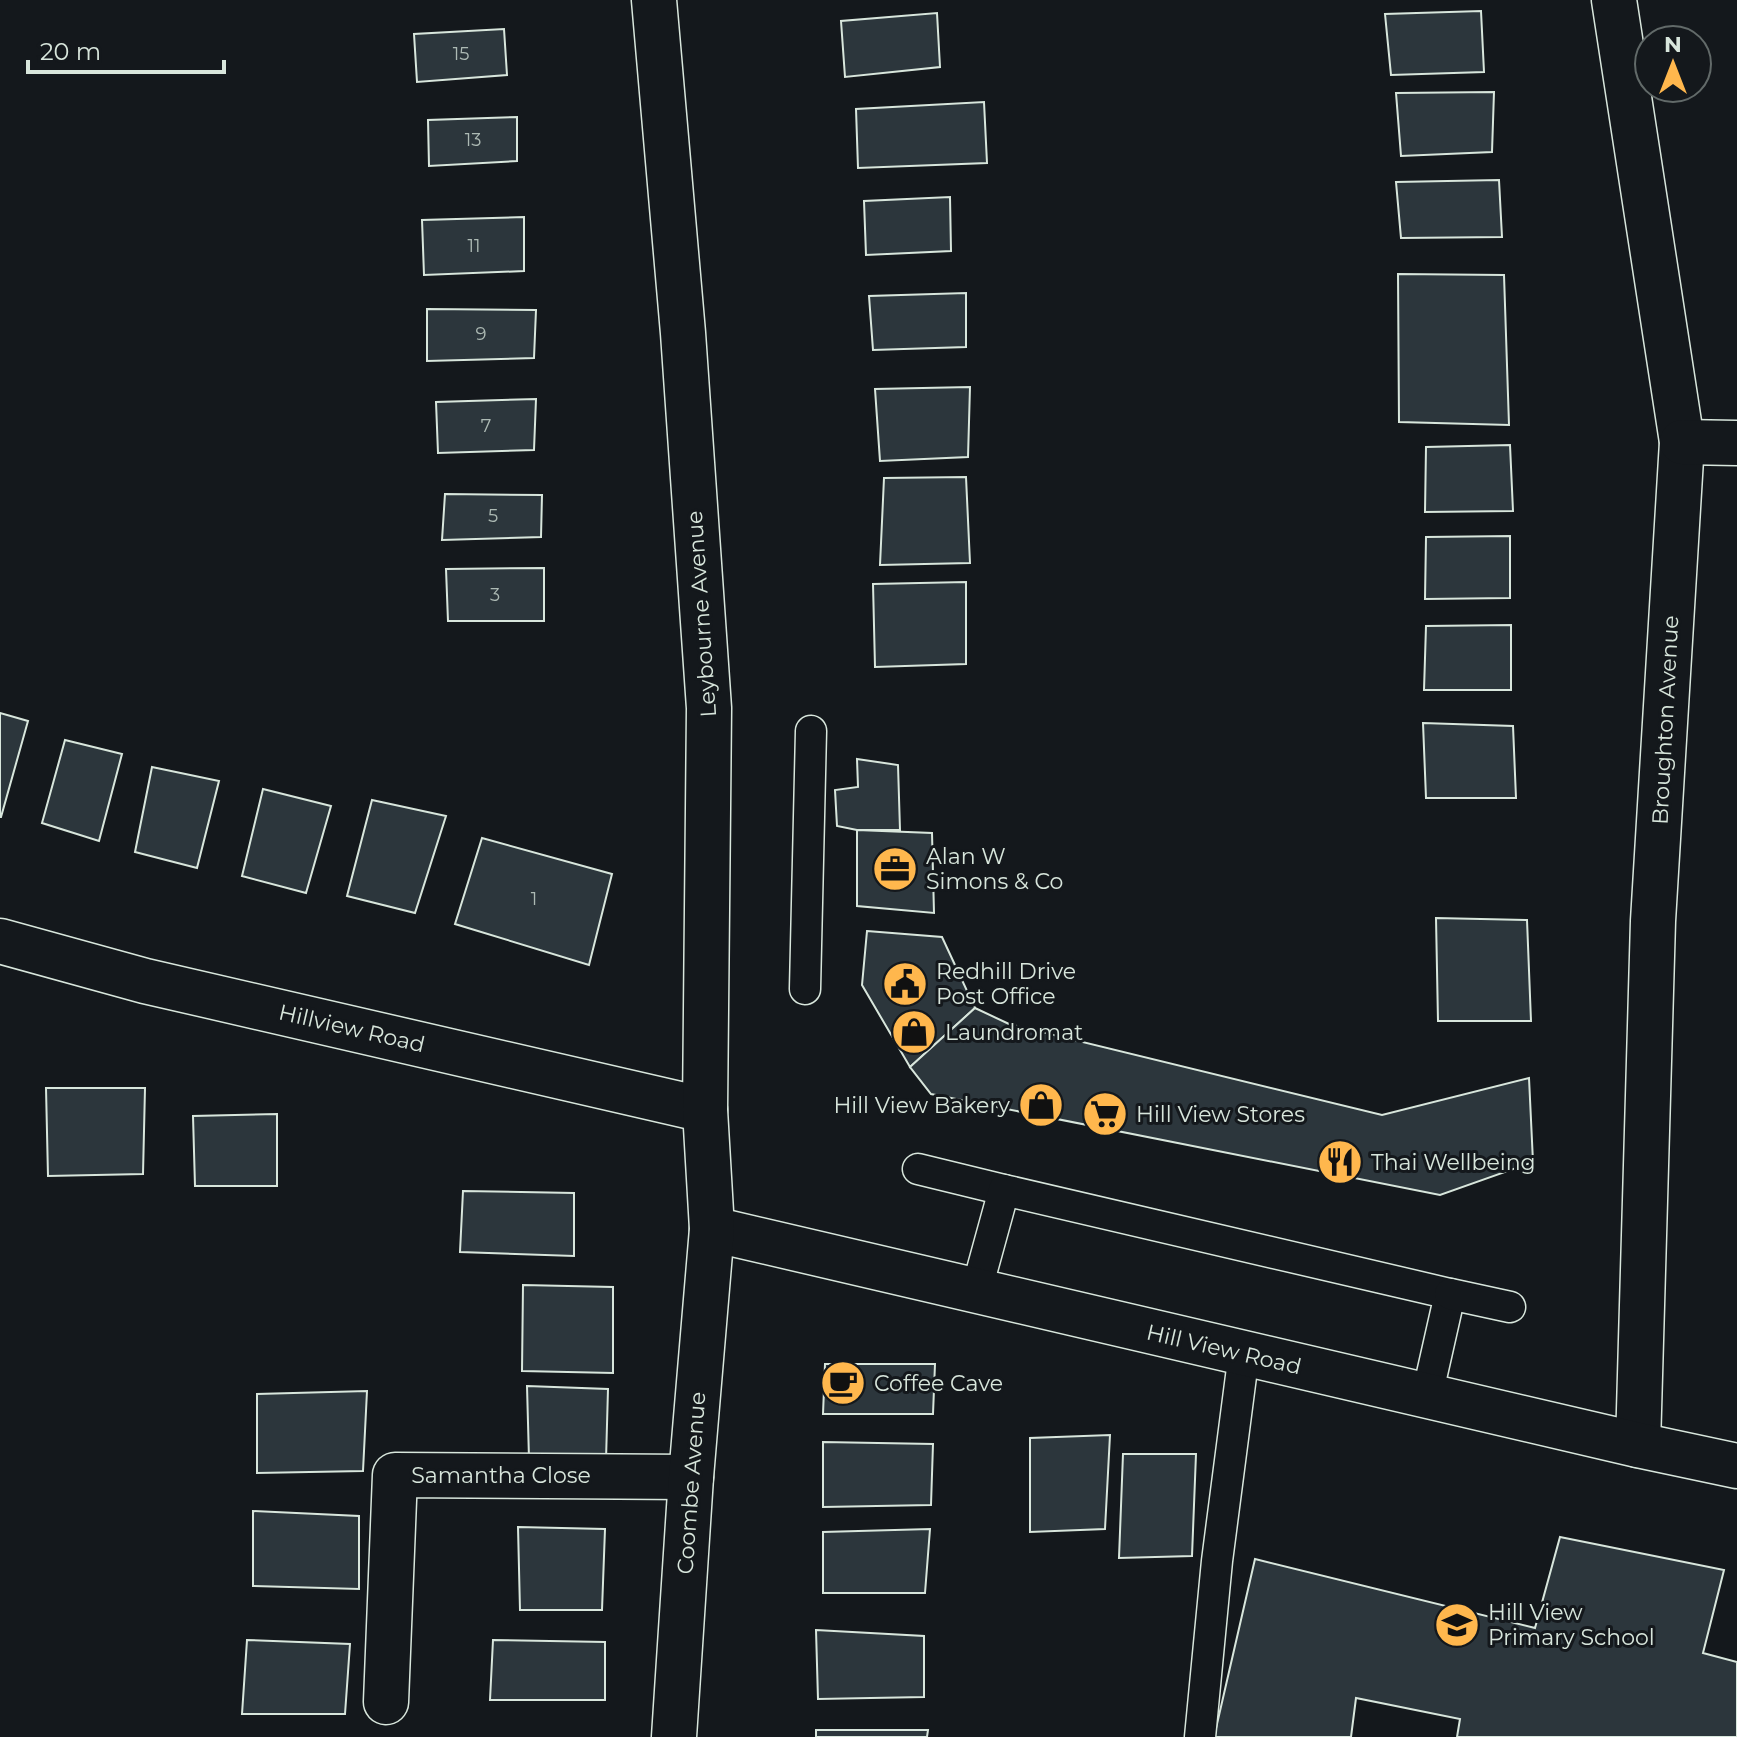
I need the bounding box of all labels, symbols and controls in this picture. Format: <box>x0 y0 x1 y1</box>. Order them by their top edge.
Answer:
scale bar <box>28 24 224 74</box>
north arrow <box>1633 24 1713 104</box>
text: N <box>1664 31 1682 58</box>
text: 20 m <box>40 37 101 66</box>
house number: 15 <box>453 43 469 65</box>
house number: 13 <box>465 129 481 151</box>
house number: 11 <box>468 235 481 257</box>
house number: 9 <box>476 323 487 345</box>
house number: 7 <box>481 415 491 437</box>
house number: 5 <box>488 505 498 527</box>
street label: Leybourne Avenue <box>681 510 722 718</box>
house number: 3 <box>490 584 500 606</box>
street label: Broughton Avenue <box>1647 615 1684 825</box>
place label: Alan W Simons & Co <box>926 843 1063 895</box>
office icon: Alan W Simons & Co <box>871 845 919 893</box>
house number: 1 <box>531 888 537 910</box>
place label: Redhill Drive Post Office <box>936 958 1076 1010</box>
public building icon: Redhill Drive Post Office <box>881 960 929 1008</box>
street label: Hillview Road <box>276 999 428 1058</box>
shop icon: Laundromat <box>890 1008 938 1056</box>
place label: Laundromat <box>945 1019 1083 1046</box>
shop icon: Hill View Bakery <box>1017 1081 1065 1129</box>
supermarket icon: Hill View Stores <box>1081 1090 1129 1138</box>
place label: Hill View Bakery <box>833 1092 1010 1119</box>
place label: Hill View Stores <box>1136 1101 1305 1128</box>
restaurant icon: Thai Wellbeing <box>1316 1138 1364 1186</box>
place label: Thai Wellbeing <box>1371 1149 1536 1176</box>
street label: Hill View Road <box>1144 1319 1304 1380</box>
cafe icon: Coffee Cave <box>819 1359 867 1407</box>
place label: Coffee Cave <box>874 1370 1003 1397</box>
street label: Coombe Avenue <box>672 1391 711 1575</box>
street label: Samantha Close <box>411 1462 591 1489</box>
place label: Hill View Primary School <box>1488 1599 1655 1651</box>
school or university icon: Hill View Primary School <box>1433 1601 1481 1649</box>

